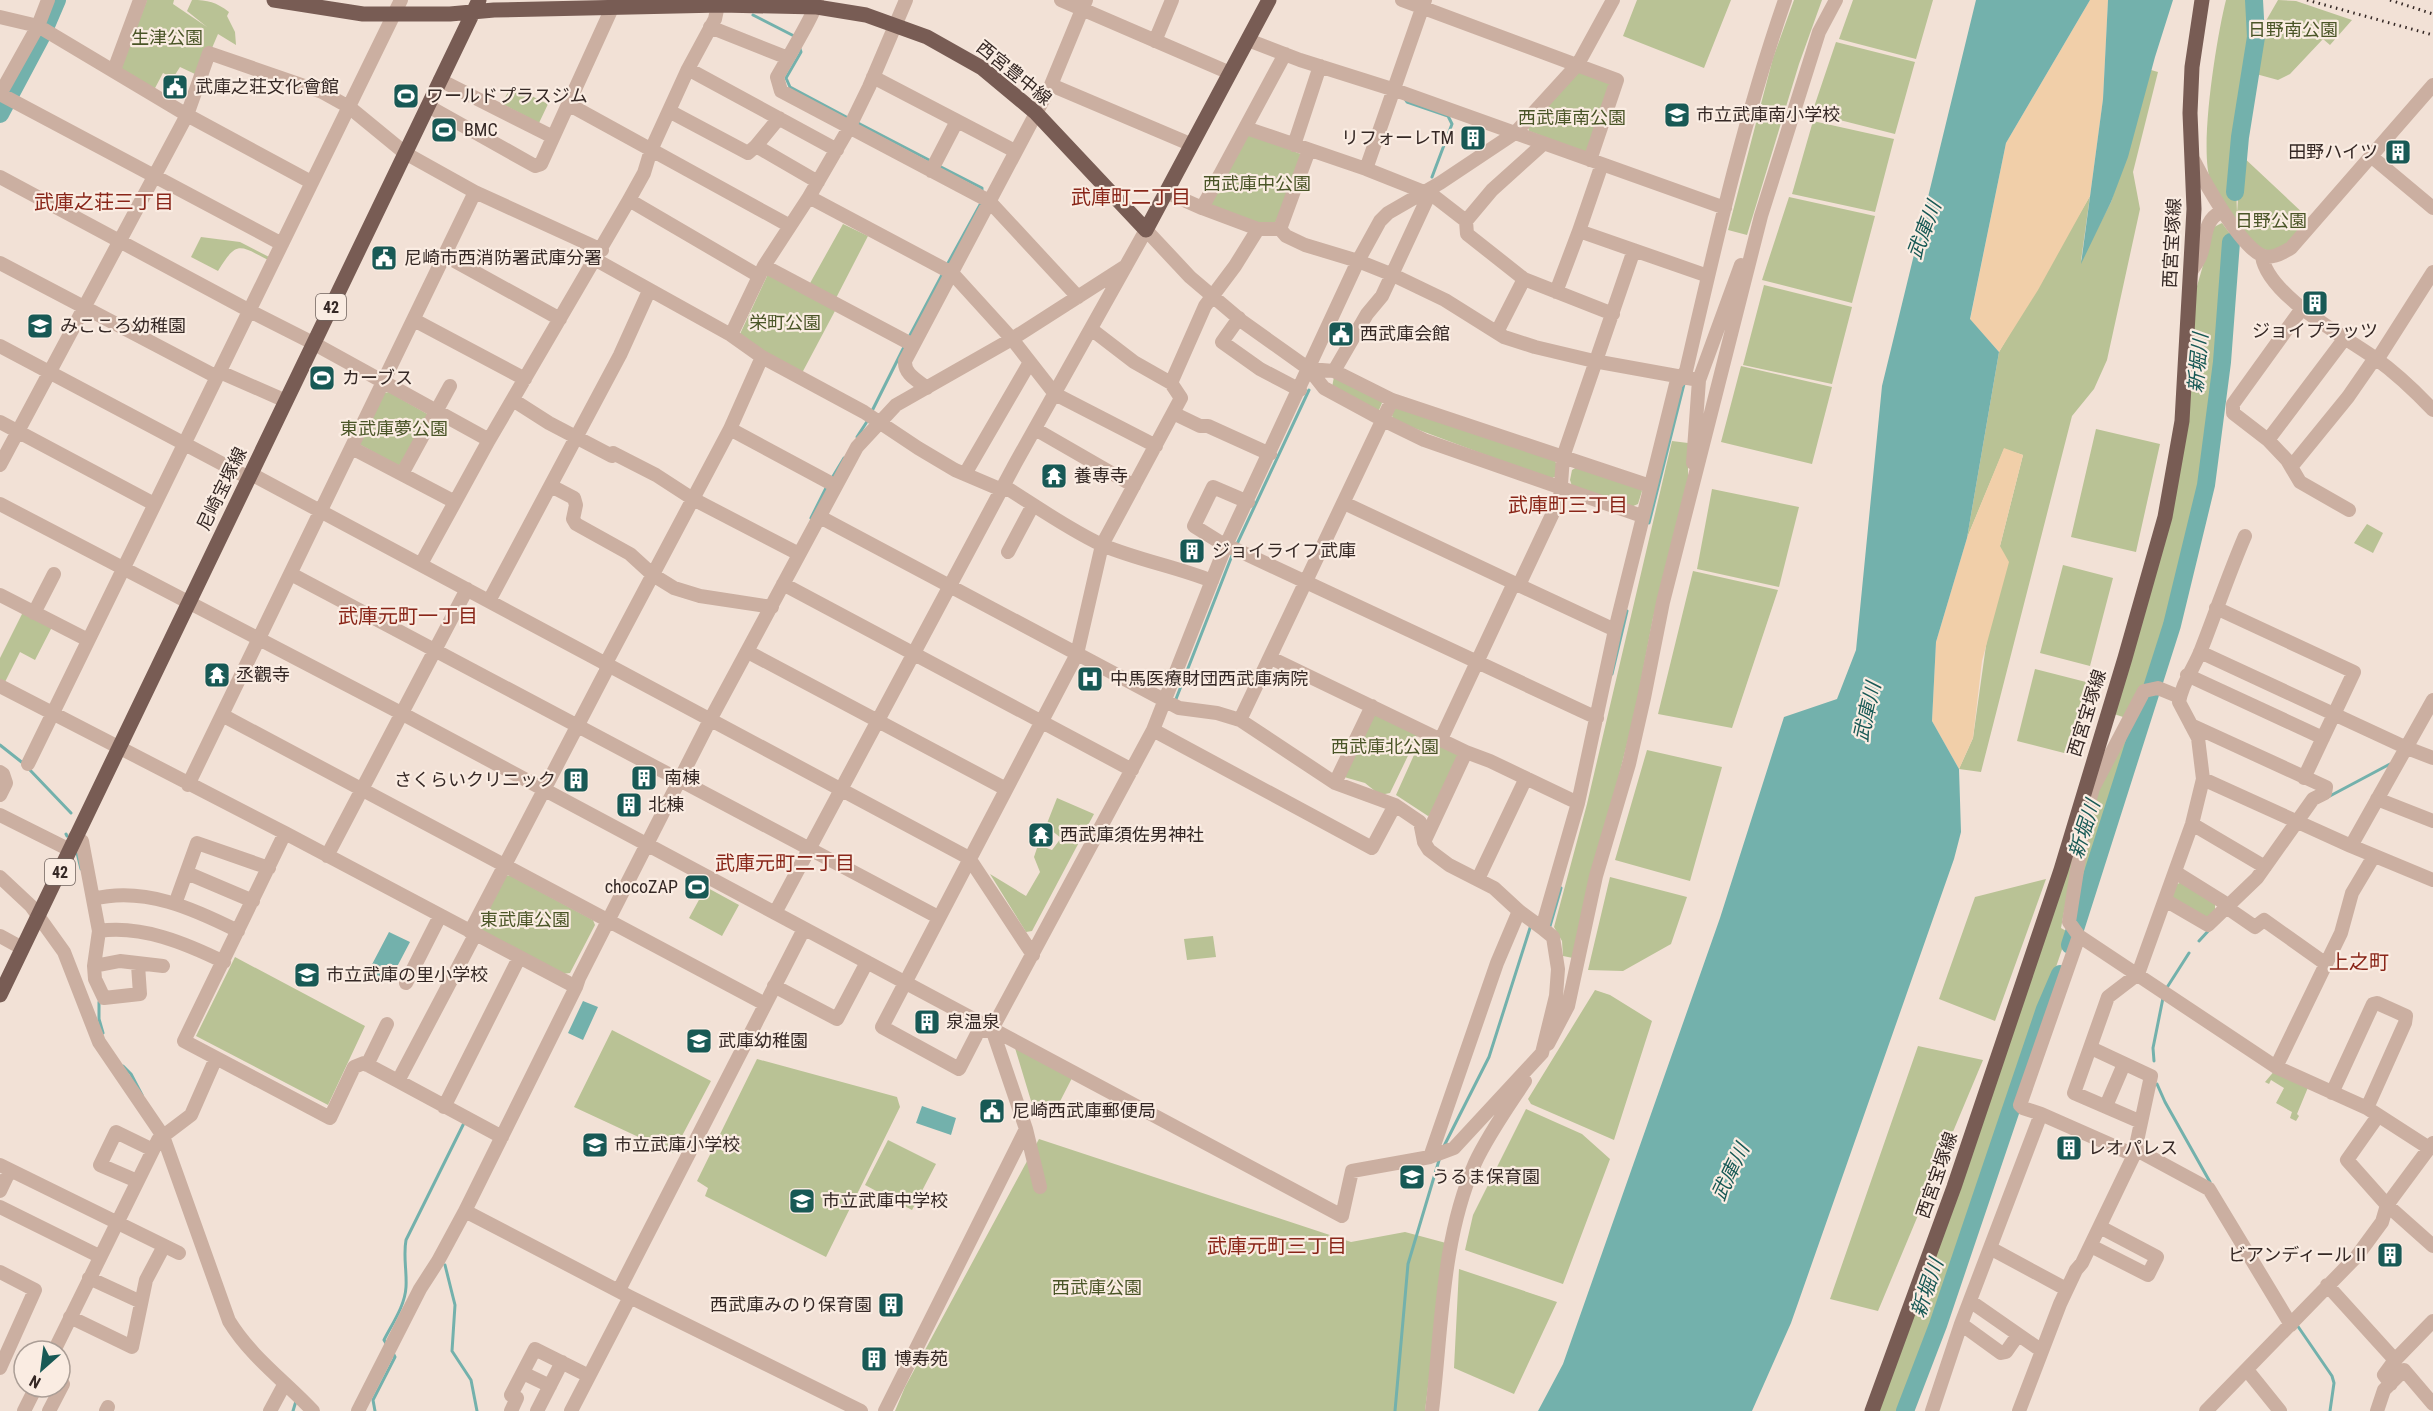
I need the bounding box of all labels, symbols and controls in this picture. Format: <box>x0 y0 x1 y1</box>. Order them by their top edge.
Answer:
park label: 日野南公園 <box>2248 19 2338 40</box>
park label: 生津公園 <box>131 27 203 48</box>
street label: 西宮豊中線 <box>973 36 1056 109</box>
public building icon: 武庫之荘文化會館 <box>160 72 190 102</box>
place label: 武庫之荘文化會館 <box>195 76 339 97</box>
sports icon: ワールドプラスジム <box>391 81 421 111</box>
place label: ワールドプラスジム <box>426 85 588 106</box>
school or university icon: 市立武庫南小学校 <box>1662 100 1692 130</box>
place label: 市立武庫南小学校 <box>1696 104 1840 125</box>
park label: 西武庫南公園 <box>1518 107 1626 128</box>
sports icon: BMC <box>429 115 459 145</box>
place label: BMC <box>464 119 498 140</box>
building icon: リフォーレTM <box>1458 123 1488 153</box>
place label: リフォーレTM <box>1341 127 1454 148</box>
building icon: 田野ハイツ <box>2383 137 2413 167</box>
place label: 田野ハイツ <box>2288 141 2378 162</box>
park label: 西武庫中公園 <box>1203 173 1311 194</box>
district label: 武庫町二丁目 <box>1071 185 1191 209</box>
district label: 武庫之荘三丁目 <box>34 190 174 214</box>
water label: 武庫川 <box>1902 196 1947 262</box>
street label: 西宮宝塚線 <box>2159 197 2184 288</box>
park label: 日野公園 <box>2235 210 2307 231</box>
public building icon: 尼崎市西消防署武庫分署 <box>369 243 399 273</box>
place label: 尼崎市西消防署武庫分署 <box>404 247 602 268</box>
building icon: ジョイプラッツ <box>2300 288 2330 318</box>
road number: 42 <box>316 294 346 320</box>
school or university icon: みこころ幼稚園 <box>25 311 55 341</box>
park label: 栄町公園 <box>749 312 821 333</box>
place label: みこころ幼稚園 <box>60 315 186 336</box>
public building icon: 西武庫会館 <box>1326 319 1356 349</box>
place label: ジョイプラッツ <box>2252 320 2378 341</box>
place label: 西武庫会館 <box>1360 323 1450 344</box>
water label: 新堀川 <box>2183 330 2213 394</box>
sports icon: カーブス <box>307 363 337 393</box>
place label: カーブス <box>342 367 413 388</box>
park label: 東武庫夢公園 <box>340 418 448 439</box>
street label: 尼崎宝塚線 <box>192 444 251 534</box>
temple icon: 養専寺 <box>1039 461 1069 491</box>
place label: 養専寺 <box>1074 465 1128 486</box>
district label: 武庫町三丁目 <box>1508 493 1628 517</box>
building icon: ジョイライフ武庫 <box>1177 536 1207 566</box>
place label: ジョイライフ武庫 <box>1212 540 1356 561</box>
district label: 武庫元町一丁目 <box>338 604 478 628</box>
temple icon: 丞觀寺 <box>202 660 232 690</box>
place label: 丞觀寺 <box>236 664 290 685</box>
hospital icon: 中馬医療財団西武庫病院 <box>1075 664 1105 694</box>
street label: 西宮宝塚線 <box>2063 667 2110 759</box>
place label: 中馬医療財団西武庫病院 <box>1110 668 1308 689</box>
water label: 武庫川 <box>1849 678 1886 744</box>
park label: 西武庫北公園 <box>1331 736 1439 757</box>
building icon: 南棟 <box>629 763 659 793</box>
building icon: さくらいクリニック <box>561 765 591 795</box>
place label: 南棟 <box>664 767 700 788</box>
place label: さくらいクリニック <box>394 769 556 790</box>
building icon: 北棟 <box>614 790 644 820</box>
place label: 北棟 <box>648 794 684 815</box>
water label: 新堀川 <box>2063 795 2105 861</box>
temple icon: 西武庫須佐男神社 <box>1026 820 1056 850</box>
place label: 西武庫須佐男神社 <box>1060 824 1204 845</box>
district label: 武庫元町二丁目 <box>715 851 855 875</box>
road number: 42 <box>45 859 75 885</box>
sports icon: chocoZAP <box>682 872 712 902</box>
place label: chocoZAP <box>605 876 678 897</box>
park label: 東武庫公園 <box>480 909 570 930</box>
district label: 上之町 <box>2329 950 2389 974</box>
school or university icon: 市立武庫の里小学校 <box>292 960 322 990</box>
place label: 市立武庫の里小学校 <box>326 964 488 985</box>
building icon: 泉温泉 <box>912 1007 942 1037</box>
place label: 泉温泉 <box>946 1011 1000 1032</box>
school or university icon: 武庫幼稚園 <box>684 1026 714 1056</box>
place label: 武庫幼稚園 <box>718 1030 808 1051</box>
public building icon: 尼崎西武庫郵便局 <box>977 1096 1007 1126</box>
place label: 尼崎西武庫郵便局 <box>1012 1100 1156 1121</box>
street label: 西宮宝塚線 <box>1912 1129 1961 1221</box>
school or university icon: 市立武庫小学校 <box>580 1130 610 1160</box>
building icon: レオパレス <box>2054 1133 2084 1163</box>
place label: 市立武庫小学校 <box>614 1134 740 1155</box>
place label: レオパレス <box>2088 1137 2178 1158</box>
water label: 武庫川 <box>1706 1138 1755 1204</box>
school or university icon: うるま保育園 <box>1397 1162 1427 1192</box>
place label: うるま保育園 <box>1432 1166 1540 1187</box>
school or university icon: 市立武庫中学校 <box>787 1186 817 1216</box>
place label: 市立武庫中学校 <box>822 1190 948 1211</box>
district label: 武庫元町三丁目 <box>1207 1234 1347 1258</box>
building icon: ビアンディールⅡ <box>2375 1240 2405 1270</box>
place label: ビアンディールⅡ <box>2228 1244 2370 1265</box>
water label: 新堀川 <box>1906 1254 1949 1320</box>
park label: 西武庫公園 <box>1052 1277 1142 1298</box>
building icon: 西武庫みのり保育園 <box>876 1290 906 1320</box>
place label: 西武庫みのり保育園 <box>710 1294 872 1315</box>
north arrow <box>12 1339 72 1399</box>
building icon: 博寿苑 <box>859 1344 889 1374</box>
place label: 博寿苑 <box>894 1348 948 1369</box>
text: N <box>26 1371 44 1392</box>

